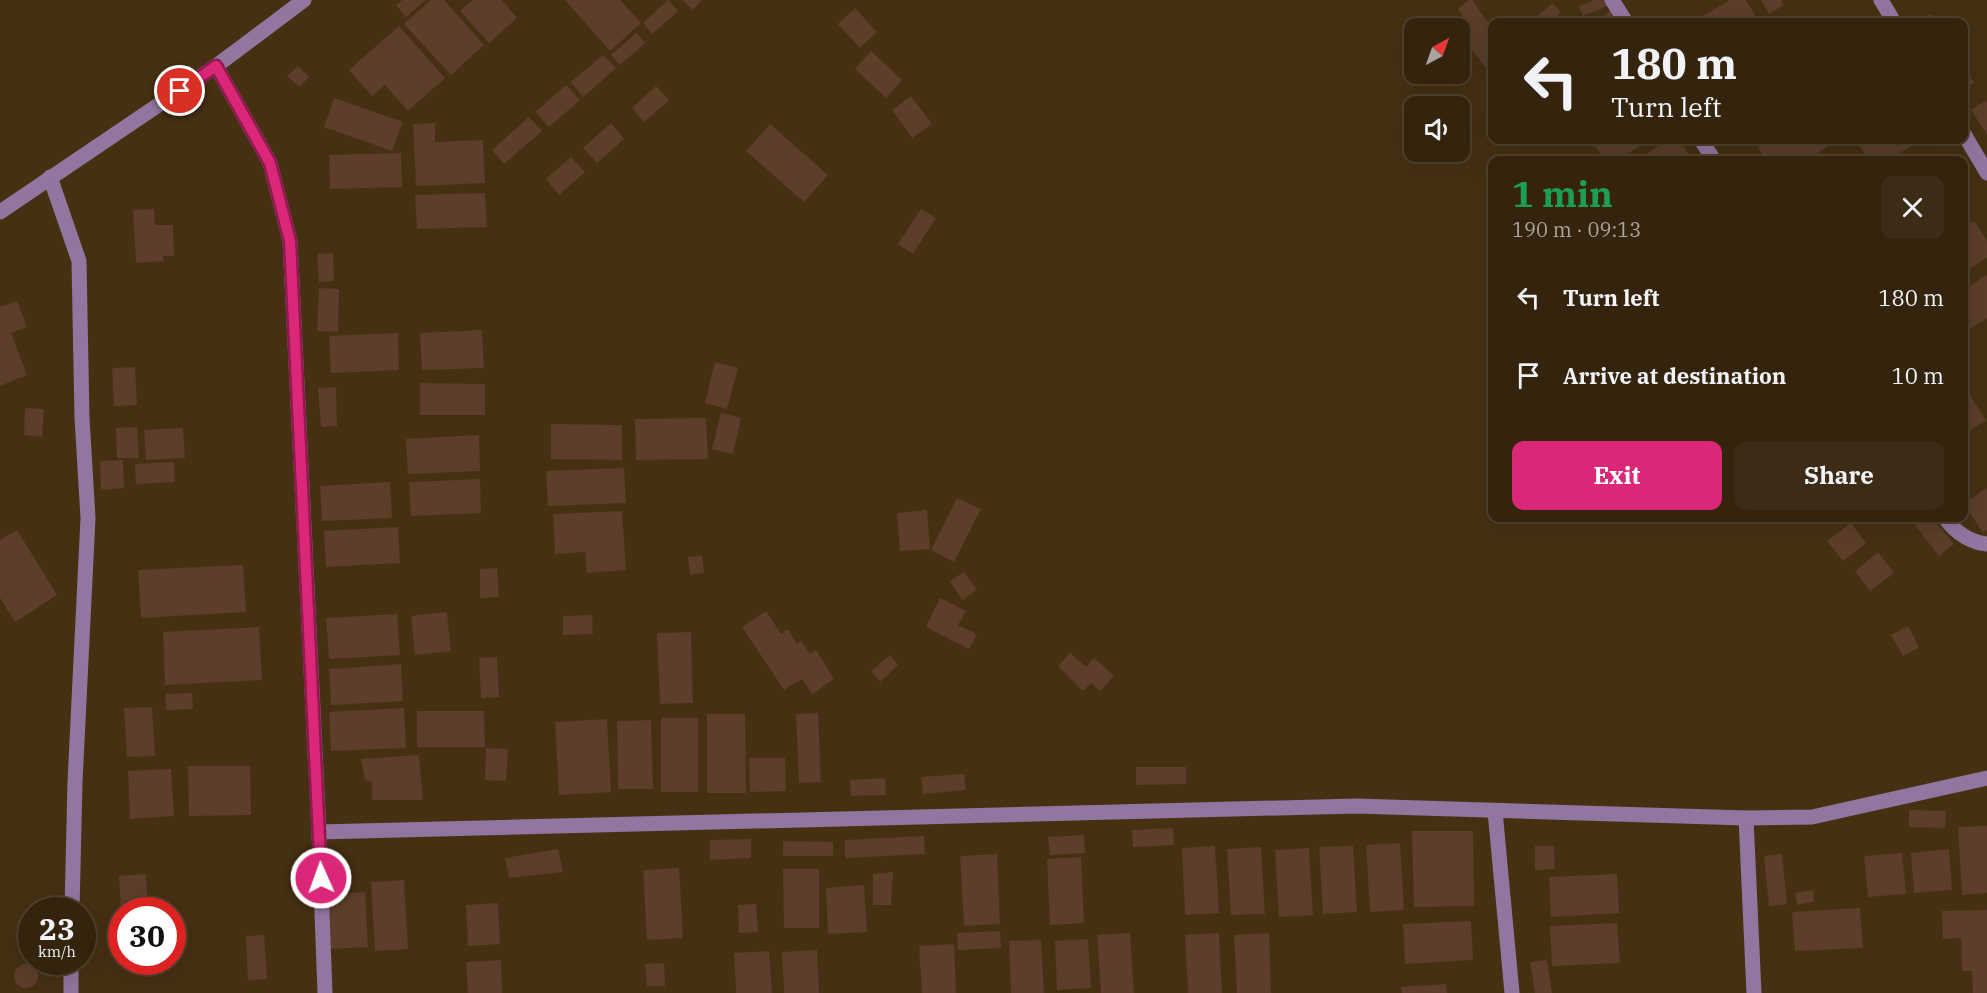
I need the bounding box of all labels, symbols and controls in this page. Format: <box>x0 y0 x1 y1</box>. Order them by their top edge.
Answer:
north arrow <box>1404 18 1470 84</box>
map controls <box>1404 18 1470 162</box>
text: 180 m <box>1611 36 1737 91</box>
icon: left <box>1512 42 1590 120</box>
pin <box>154 65 205 116</box>
icon: arrive <box>163 74 196 107</box>
text: Turn left <box>1611 89 1722 124</box>
button: sound <box>1404 96 1470 162</box>
text: 1 min <box>1512 170 1613 217</box>
button: close <box>1881 176 1944 239</box>
text: 190 m · 09:13 <box>1512 216 1641 243</box>
icon: left <box>1512 281 1545 314</box>
text: Turn left <box>1563 283 1659 312</box>
text: 180 m <box>1878 283 1944 312</box>
icon: arrive <box>1512 359 1545 392</box>
text: Arrive at destination <box>1563 361 1786 390</box>
text: 10 m <box>1892 361 1944 390</box>
button: Exit <box>1512 441 1722 510</box>
button: Share <box>1734 441 1944 510</box>
position arrow <box>289 846 353 910</box>
speed limit sign: 30 <box>108 897 186 975</box>
text: 23 <box>39 909 75 948</box>
text: km/h <box>38 942 76 961</box>

